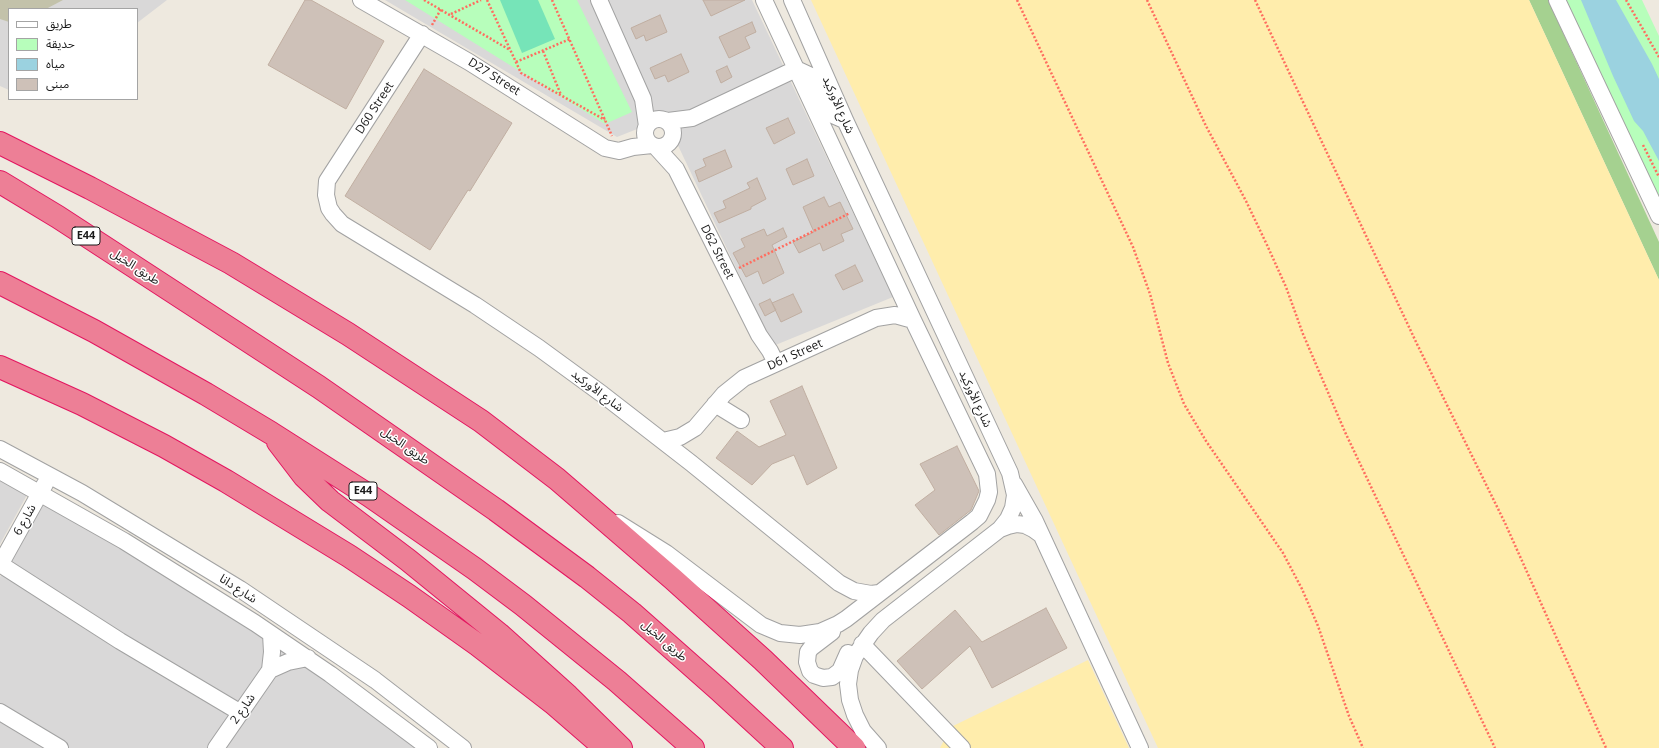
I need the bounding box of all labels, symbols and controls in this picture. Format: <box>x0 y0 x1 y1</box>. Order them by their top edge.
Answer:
legend <box>8 8 138 100</box>
text: طريق <box>46 15 72 32</box>
text: حديقة <box>46 35 75 52</box>
text: مياه <box>46 55 65 72</box>
street label: D27 Street <box>465 55 523 99</box>
street label: شارع الأوركيد <box>819 74 857 136</box>
text: مبنى <box>46 75 69 92</box>
street label: D60 Street <box>353 79 397 137</box>
street label: D62 Street <box>697 222 737 282</box>
road number: E44 <box>72 227 100 245</box>
street label: طريق الخيل <box>108 246 162 288</box>
street label: D61 Street <box>765 336 825 374</box>
street label: شارع الأوركيد <box>568 367 626 415</box>
street label: شارع الأوركيد <box>955 368 995 430</box>
street label: طريق الخيل <box>378 424 432 468</box>
road number: E44 <box>349 482 377 500</box>
street label: شارع 6 <box>11 502 39 538</box>
street label: شارع دانا <box>217 572 259 606</box>
street label: طريق الخيل <box>638 617 690 665</box>
street label: شارع 2 <box>228 691 258 727</box>

